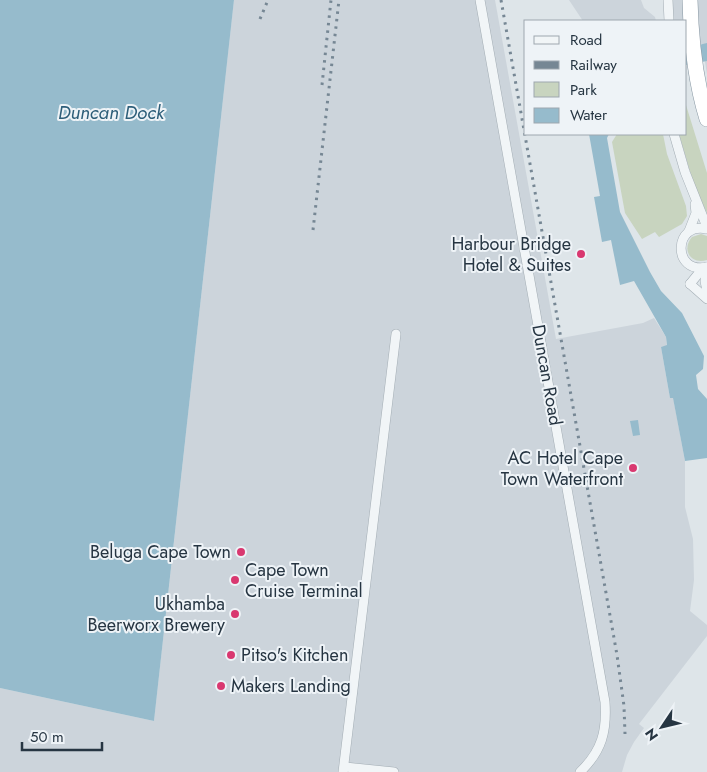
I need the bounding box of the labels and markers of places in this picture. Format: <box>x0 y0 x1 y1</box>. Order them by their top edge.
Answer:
place label: Harbour Bridge Hotel & Suites <box>451 231 571 278</box>
marker: Harbour Bridge Hotel & Suites <box>575 248 587 260</box>
place label: AC Hotel Cape Town Waterfront <box>501 445 624 492</box>
marker: AC Hotel Cape Town Waterfront <box>627 462 639 474</box>
place label: Beluga Cape Town <box>90 539 231 565</box>
marker: Beluga Cape Town <box>235 546 247 558</box>
place label: Cape Town Cruise Terminal <box>245 557 363 604</box>
marker: Cape Town Cruise Terminal <box>229 574 241 586</box>
place label: Ukhamba Beerworx Brewery <box>87 591 225 638</box>
marker: Ukhamba Beerworx Brewery <box>229 608 241 620</box>
place label: Pitso's Kitchen <box>241 642 348 668</box>
marker: Pitso's Kitchen <box>225 649 237 661</box>
place label: Makers Landing <box>231 673 351 699</box>
marker: Makers Landing <box>215 680 227 692</box>

